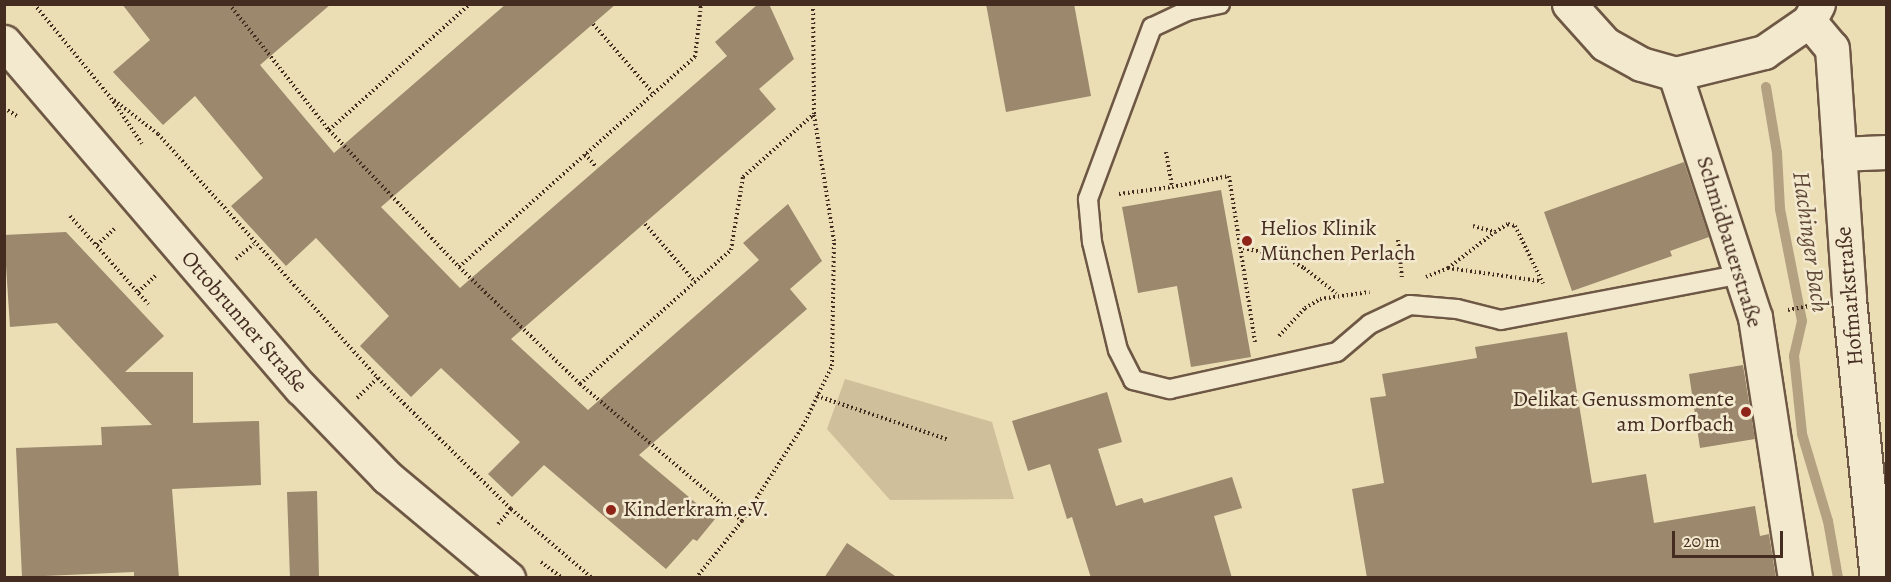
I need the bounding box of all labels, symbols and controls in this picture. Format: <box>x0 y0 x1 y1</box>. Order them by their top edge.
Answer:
street label: Schmidbauerstraße <box>1690 153 1768 331</box>
water label: Hachinger Bach <box>1786 170 1834 314</box>
place label: Helios Klinik München Perlach <box>1260 215 1416 266</box>
street label: Hofmarkstraße <box>1831 225 1869 367</box>
marker: Helios Klinik München Perlach <box>1238 232 1256 250</box>
street label: Ottobrunner Straße <box>175 246 313 398</box>
place label: Delikat Genussmomente am Dorfbach <box>1512 386 1734 438</box>
marker: Delikat Genussmomente am Dorfbach <box>1739 405 1753 419</box>
place label: Kinderkram e.V. <box>623 497 769 523</box>
marker: Kinderkram e.V. <box>604 503 618 517</box>
scale bar <box>1675 519 1786 557</box>
text: 20 m <box>1683 529 1720 553</box>

